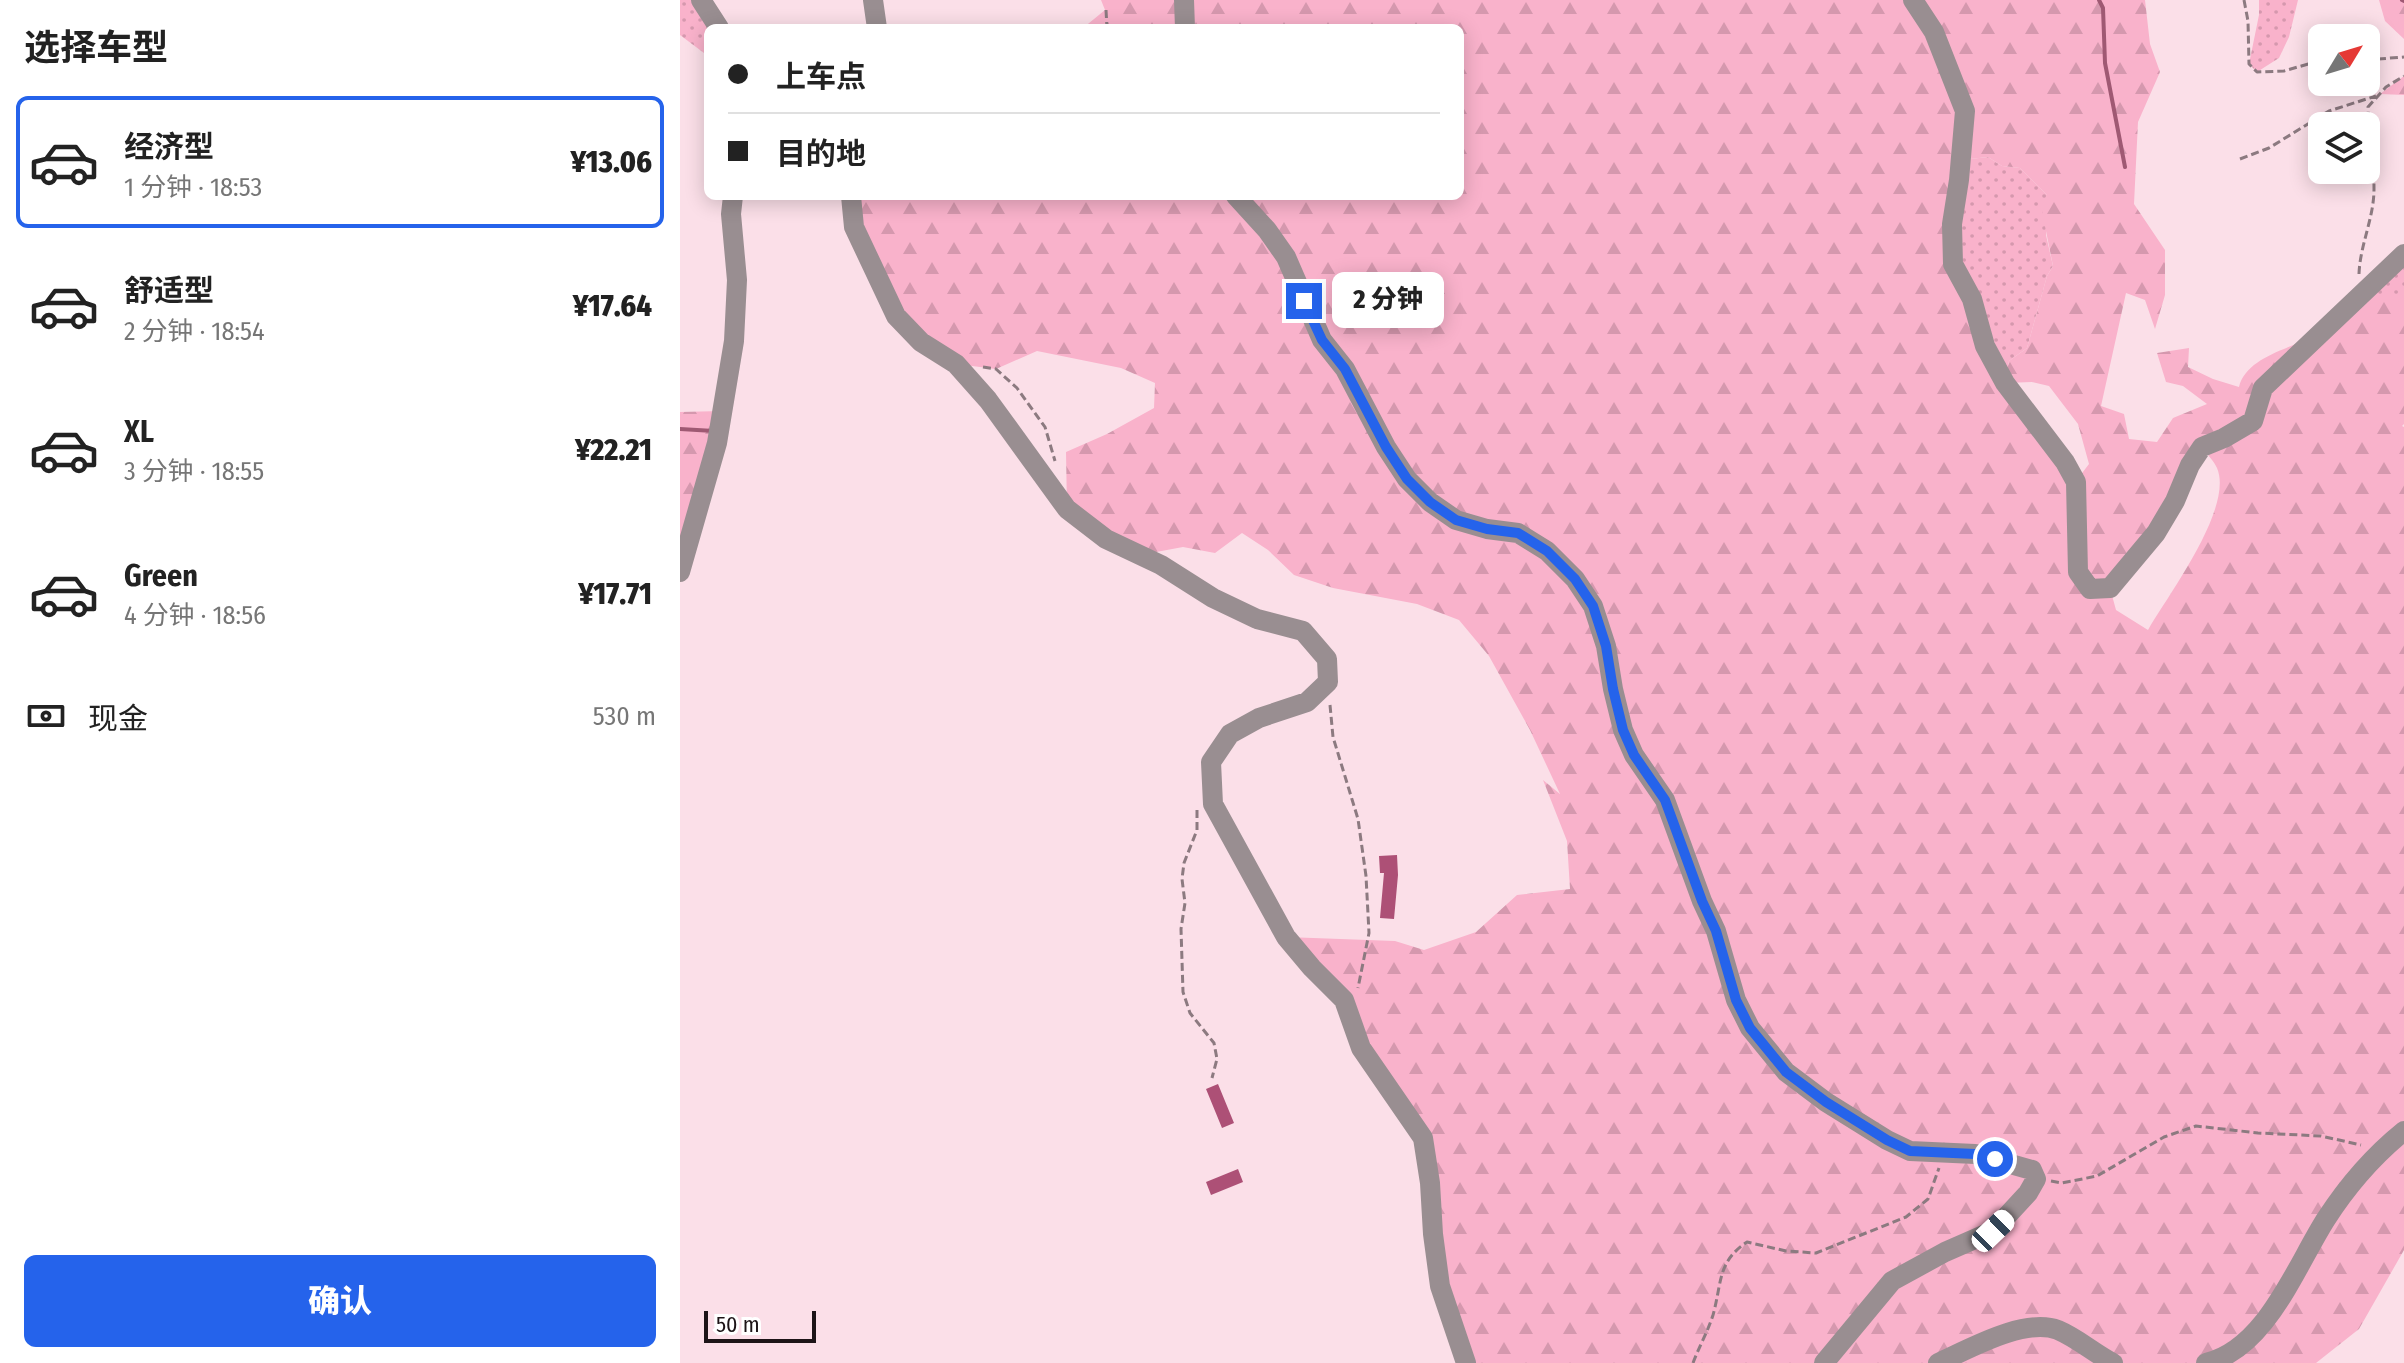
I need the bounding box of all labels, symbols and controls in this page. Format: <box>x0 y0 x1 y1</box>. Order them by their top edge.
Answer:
north arrow <box>2308 24 2380 96</box>
map controls <box>2308 24 2380 184</box>
text: 选择车型 <box>24 26 168 70</box>
text: 上车点 <box>776 59 866 95</box>
button: layers <box>2308 112 2380 184</box>
icon: car <box>28 126 100 198</box>
text: 经济型 <box>124 129 214 165</box>
text: 目的地 <box>776 136 866 172</box>
text: ¥13.06 <box>571 144 652 180</box>
text: 1 分钟 · 18:53 <box>124 172 262 203</box>
icon: car <box>28 270 100 342</box>
text: 舒适型 <box>124 273 214 309</box>
callout: 2 分钟 <box>1332 273 1444 329</box>
route end <box>1286 283 1322 319</box>
text: 2 分钟 <box>1353 284 1423 315</box>
text: ¥17.64 <box>573 288 652 324</box>
text: 2 分钟 · 18:54 <box>124 316 265 347</box>
icon: car <box>28 414 100 486</box>
text: XL <box>124 414 154 450</box>
text: ¥22.21 <box>575 432 652 468</box>
text: 3 分钟 · 18:55 <box>124 456 264 487</box>
icon: car <box>28 558 100 630</box>
text: Green <box>124 558 198 594</box>
text: ¥17.71 <box>578 576 652 612</box>
text: 4 分钟 · 18:56 <box>124 600 266 631</box>
icon: cash <box>24 694 68 738</box>
text: 现金 <box>88 701 148 737</box>
text: 530 m <box>593 701 656 732</box>
route start <box>1977 1141 2013 1177</box>
car <box>1967 1206 2019 1256</box>
button: 确认 <box>24 1255 656 1347</box>
scale bar <box>704 1307 816 1343</box>
text: 50 m <box>716 1311 760 1338</box>

